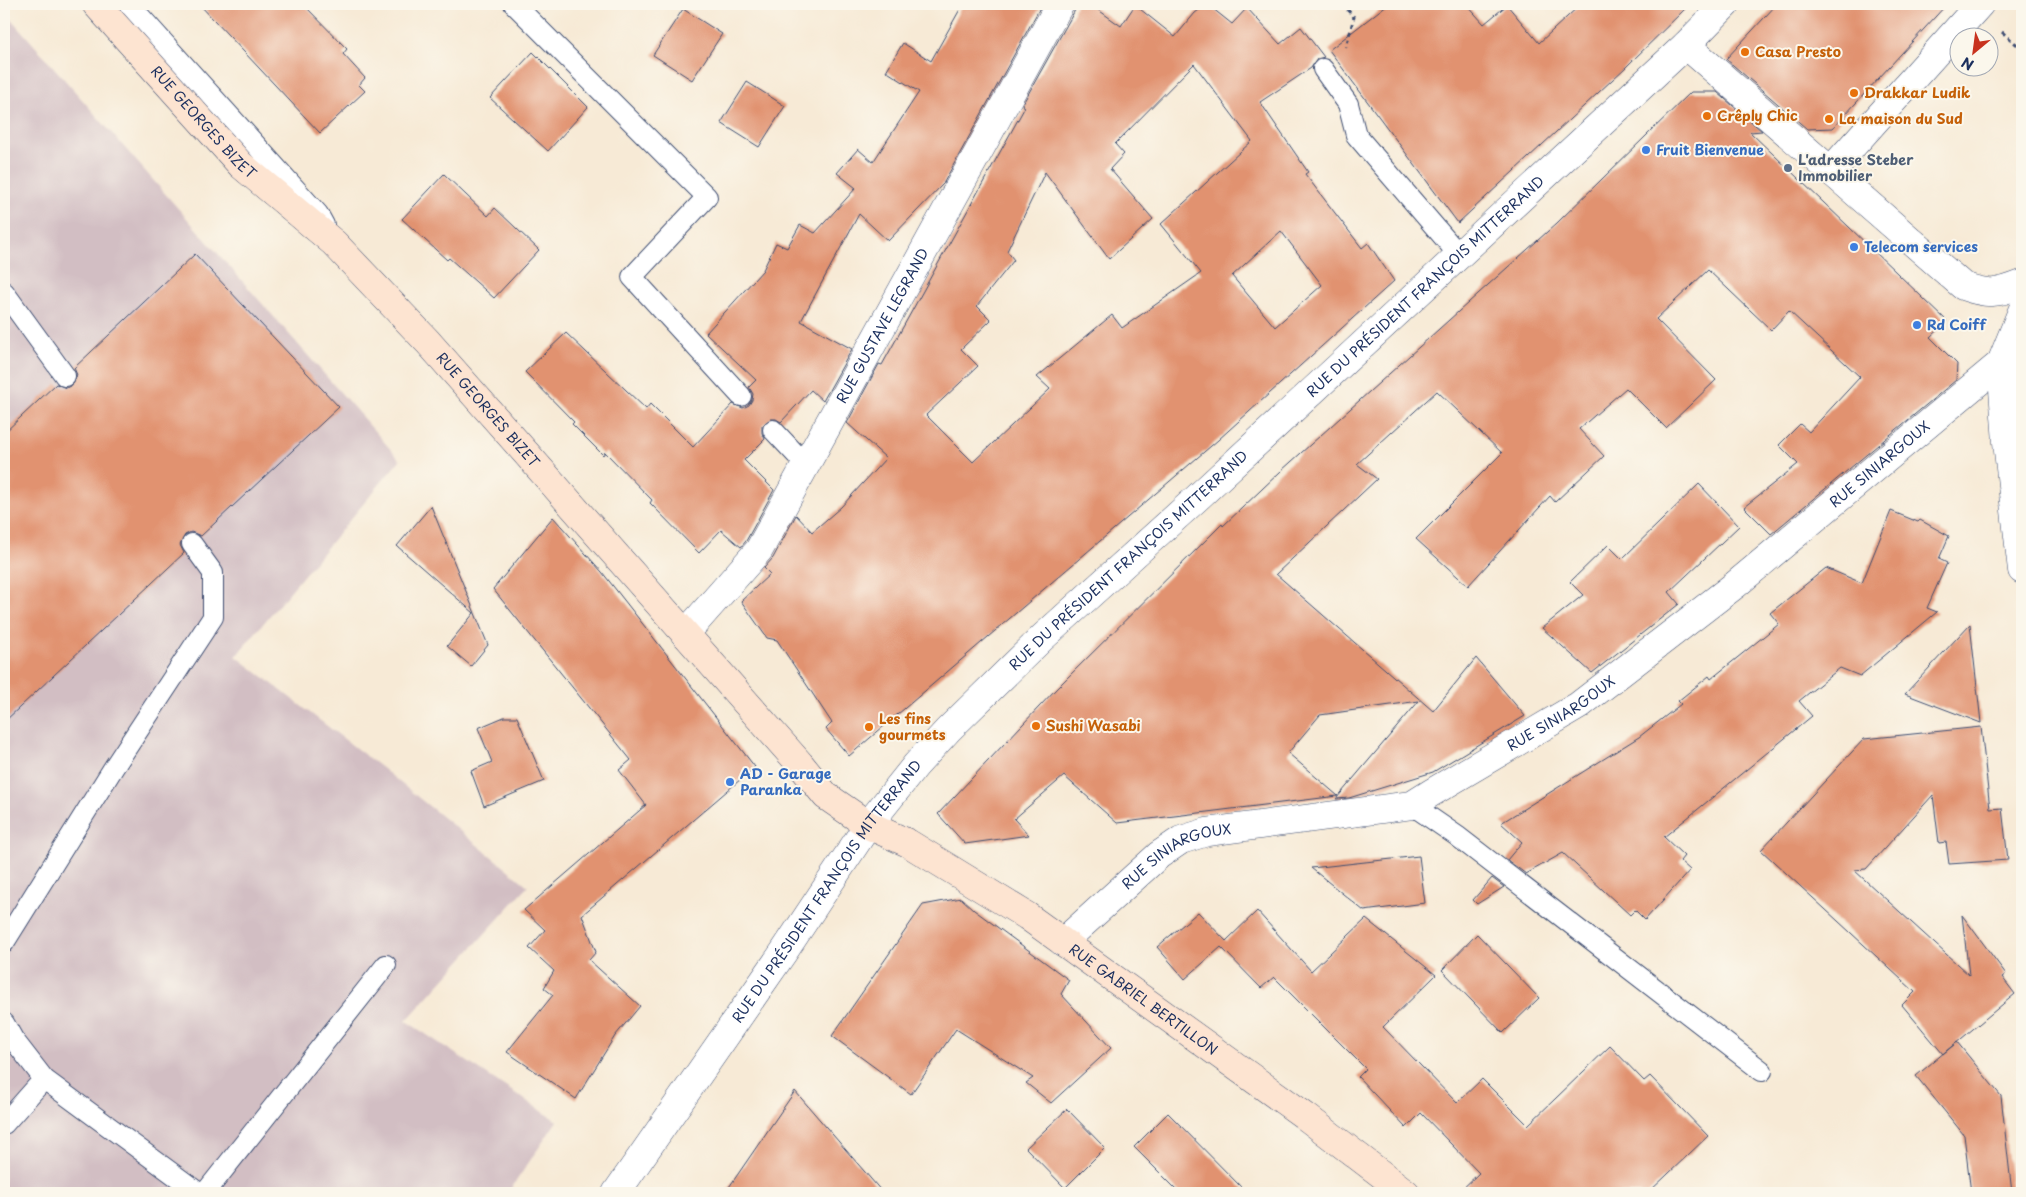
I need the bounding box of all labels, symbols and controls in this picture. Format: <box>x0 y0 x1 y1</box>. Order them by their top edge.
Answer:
north arrow <box>1948 28 1998 78</box>
place label: Casa Presto <box>1755 41 1841 62</box>
marker: Casa Presto <box>1739 46 1751 58</box>
text: N <box>1958 52 1977 76</box>
street label: RUE GEORGES BIZET <box>146 61 261 184</box>
place label: Drakkar Ludik <box>1864 82 1971 103</box>
marker: Drakkar Ludik <box>1848 87 1860 99</box>
place label: Crêply Chic <box>1717 105 1798 126</box>
place label: La maison du Sud <box>1839 108 1963 129</box>
marker: Crêply Chic <box>1701 110 1713 122</box>
marker: La maison du Sud <box>1823 113 1835 125</box>
place label: Fruit Bienvenue <box>1656 139 1764 160</box>
marker: Fruit Bienvenue <box>1640 144 1652 156</box>
place label: L'adresse Steber Immobilier <box>1798 149 1914 186</box>
marker: L'adresse Steber Immobilier <box>1782 162 1794 174</box>
street label: RUE DU PRÉSIDENT FRANÇOIS MITTERRAND <box>1302 171 1549 402</box>
place label: Telecom services <box>1864 236 1978 257</box>
marker: Telecom services <box>1848 241 1860 253</box>
street label: RUE GUSTAVE LEGRAND <box>831 244 933 407</box>
place label: Rd Coiff <box>1927 314 1987 335</box>
marker: Rd Coiff <box>1911 319 1923 331</box>
street label: RUE GEORGES BIZET <box>432 347 545 472</box>
street label: RUE SINIARGOUX <box>1824 416 1934 512</box>
street label: RUE DU PRÉSIDENT FRANÇOIS MITTERRAND <box>1004 445 1252 675</box>
street label: RUE SINIARGOUX <box>1503 670 1619 756</box>
place label: Les fins gourmets <box>879 708 946 745</box>
place label: Sushi Wasabi <box>1046 715 1141 736</box>
marker: Sushi Wasabi <box>1030 720 1042 732</box>
marker: Les fins gourmets <box>863 721 875 733</box>
street label: RUE DU PRÉSIDENT FRANÇOIS MITTERRAND <box>727 755 926 1027</box>
place label: AD - Garage Paranka <box>740 763 832 800</box>
marker: AD - Garage Paranka <box>724 776 736 788</box>
street label: RUE SINIARGOUX <box>1117 818 1233 894</box>
street label: RUE GABRIEL BERTILLON <box>1065 938 1222 1060</box>

